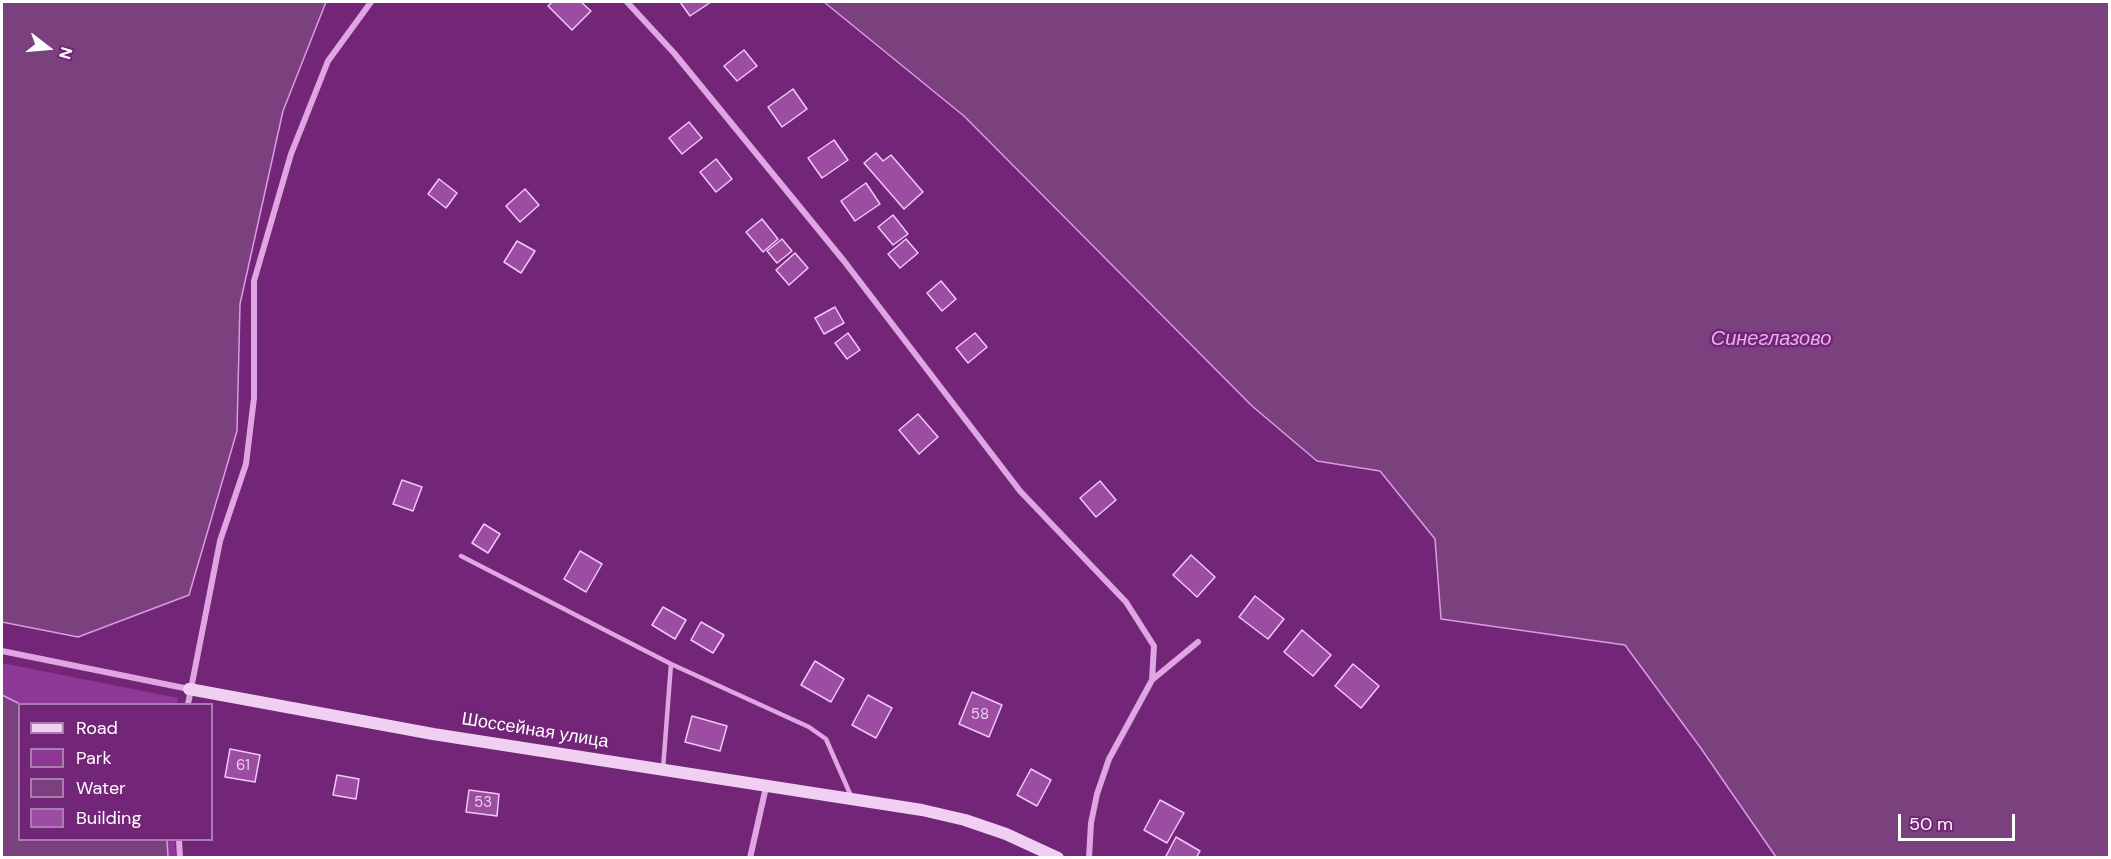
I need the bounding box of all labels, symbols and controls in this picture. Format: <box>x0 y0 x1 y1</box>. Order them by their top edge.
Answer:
north arrow <box>18 18 78 78</box>
text: N <box>54 45 77 62</box>
water label: Синеглазово <box>1711 328 1831 352</box>
legend <box>18 703 213 841</box>
house number: 58 <box>971 706 989 724</box>
street label: Шоссейная улица <box>460 709 610 753</box>
text: Road <box>76 716 118 740</box>
text: Park <box>76 746 112 770</box>
house number: 61 <box>236 757 250 775</box>
text: Water <box>76 776 126 800</box>
house number: 53 <box>474 794 492 812</box>
scale bar <box>1901 802 2018 840</box>
text: Building <box>76 806 141 830</box>
text: 50 m <box>1909 812 1953 836</box>

